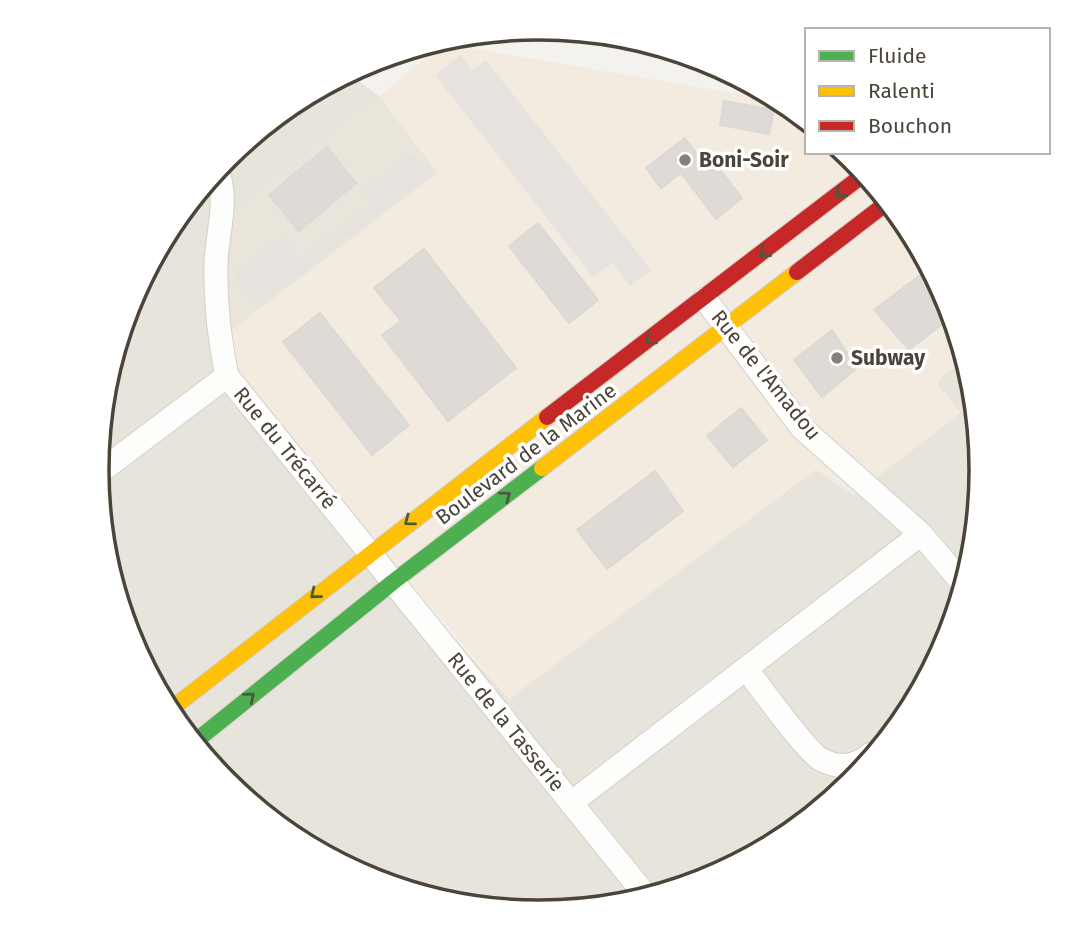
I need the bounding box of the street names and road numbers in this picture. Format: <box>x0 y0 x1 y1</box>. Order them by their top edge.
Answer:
street label: Rue de l'Amadou <box>706 305 826 445</box>
street label: Boulevard de la Marine <box>430 377 622 531</box>
street label: Rue du Trécarré <box>228 382 342 514</box>
street label: Rue de la Tasserie <box>442 647 570 797</box>

